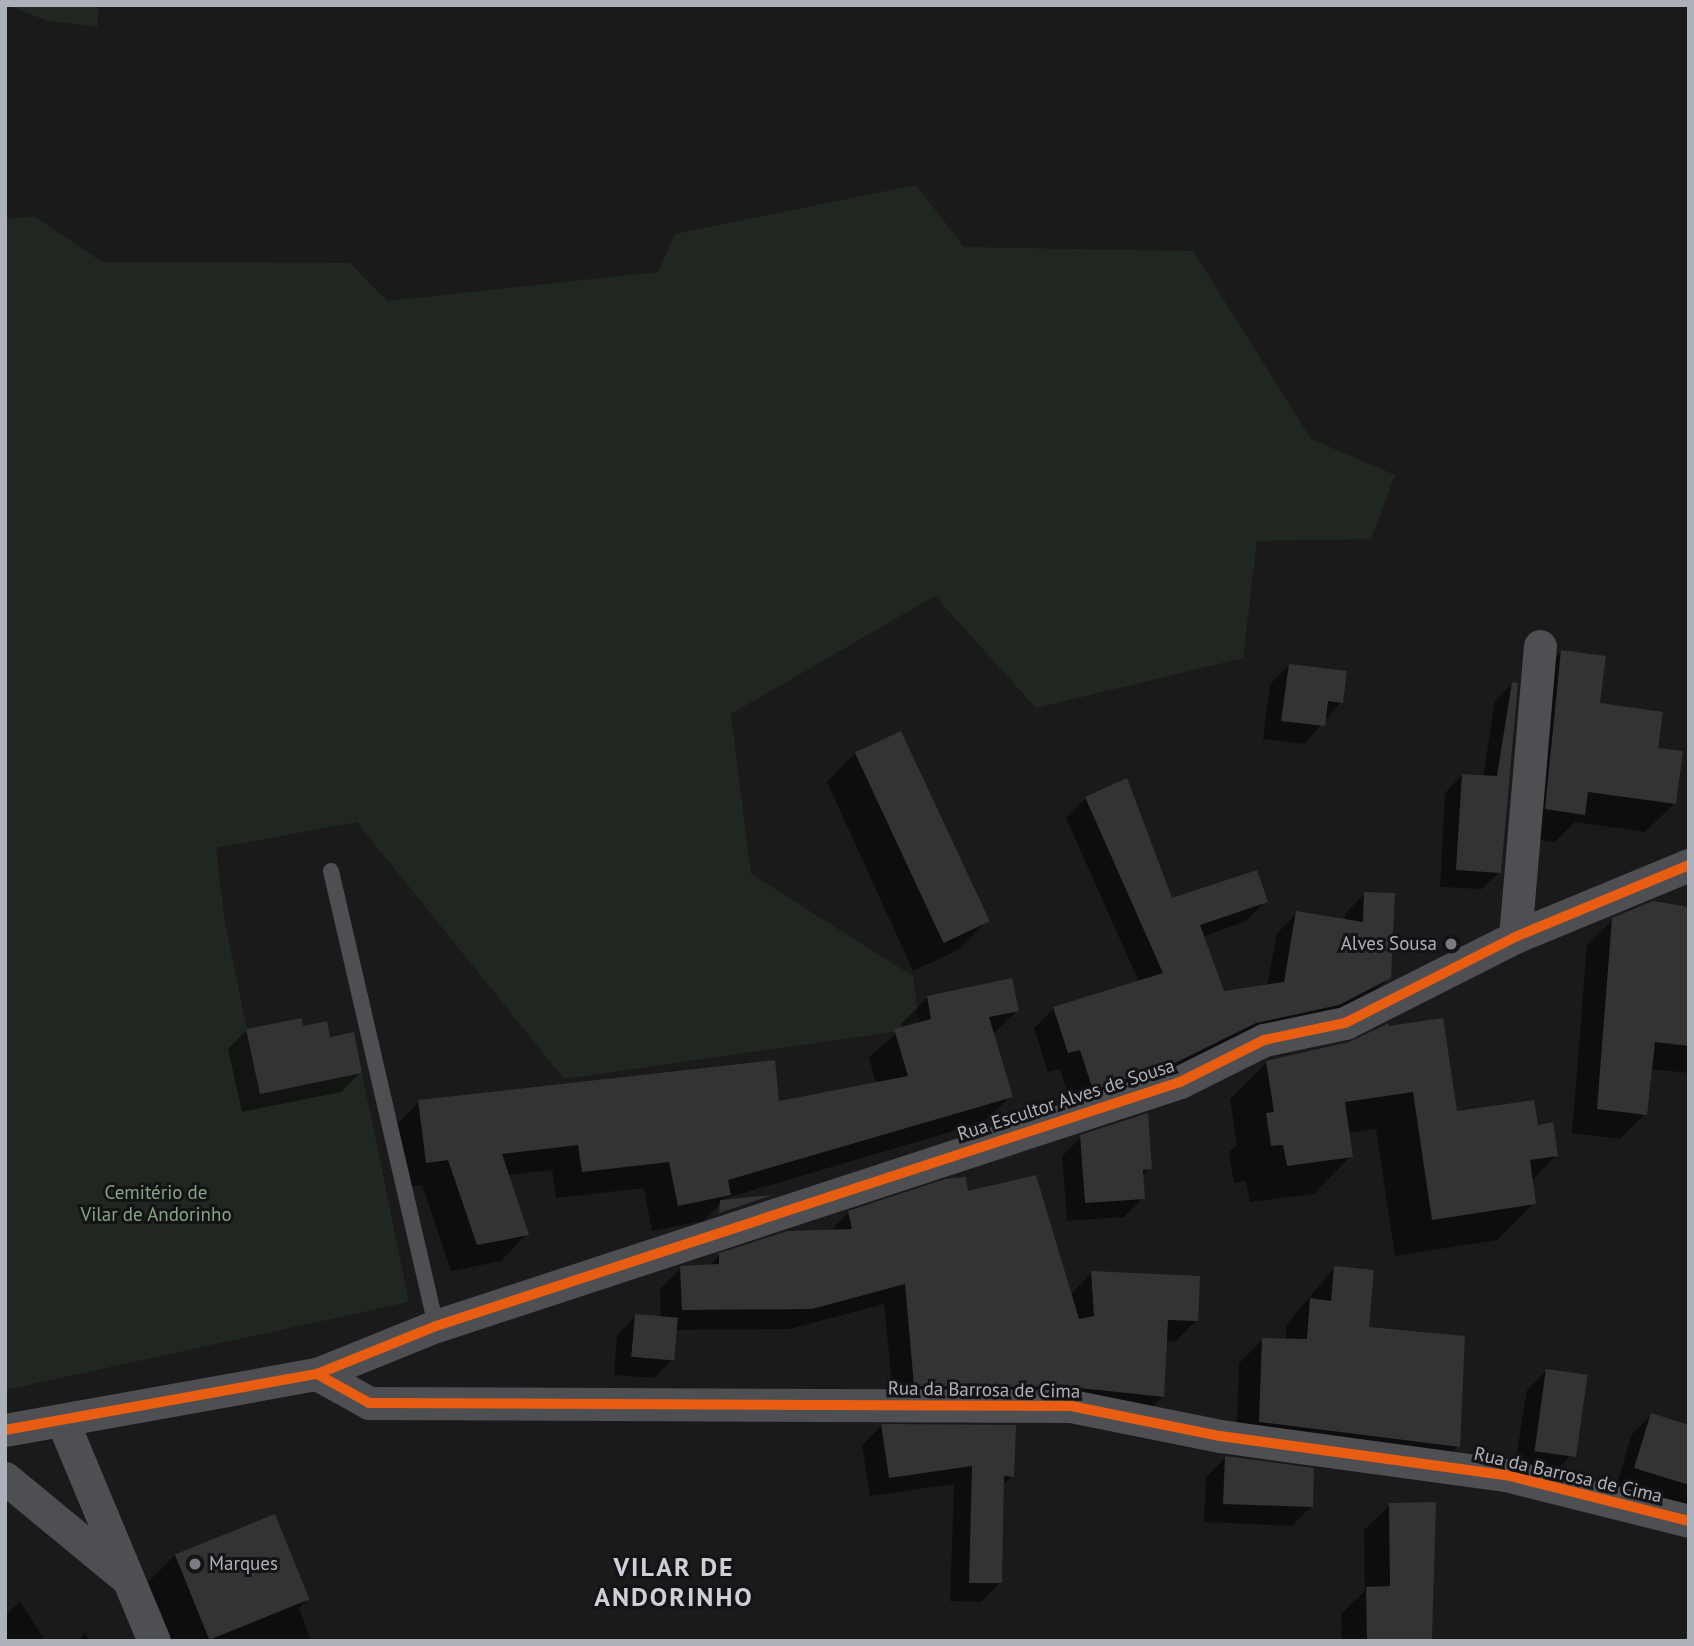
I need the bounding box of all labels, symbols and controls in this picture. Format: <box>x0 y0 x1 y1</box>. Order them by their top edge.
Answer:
place label: Alves Sousa <box>1341 933 1437 955</box>
marker: Alves Sousa <box>1443 936 1459 952</box>
street label: Rua Escultor Alves de Sousa <box>954 1054 1178 1146</box>
park label: Cemitério de Vilar de Andorinho <box>80 1182 232 1226</box>
street label: Rua da Barrosa de Cima <box>888 1377 1080 1403</box>
street label: Rua da Barrosa de Cima <box>1472 1442 1664 1508</box>
district label: VILAR DE ANDORINHO <box>595 1551 753 1612</box>
place label: Marques <box>209 1553 278 1575</box>
marker: Marques <box>187 1556 203 1572</box>

